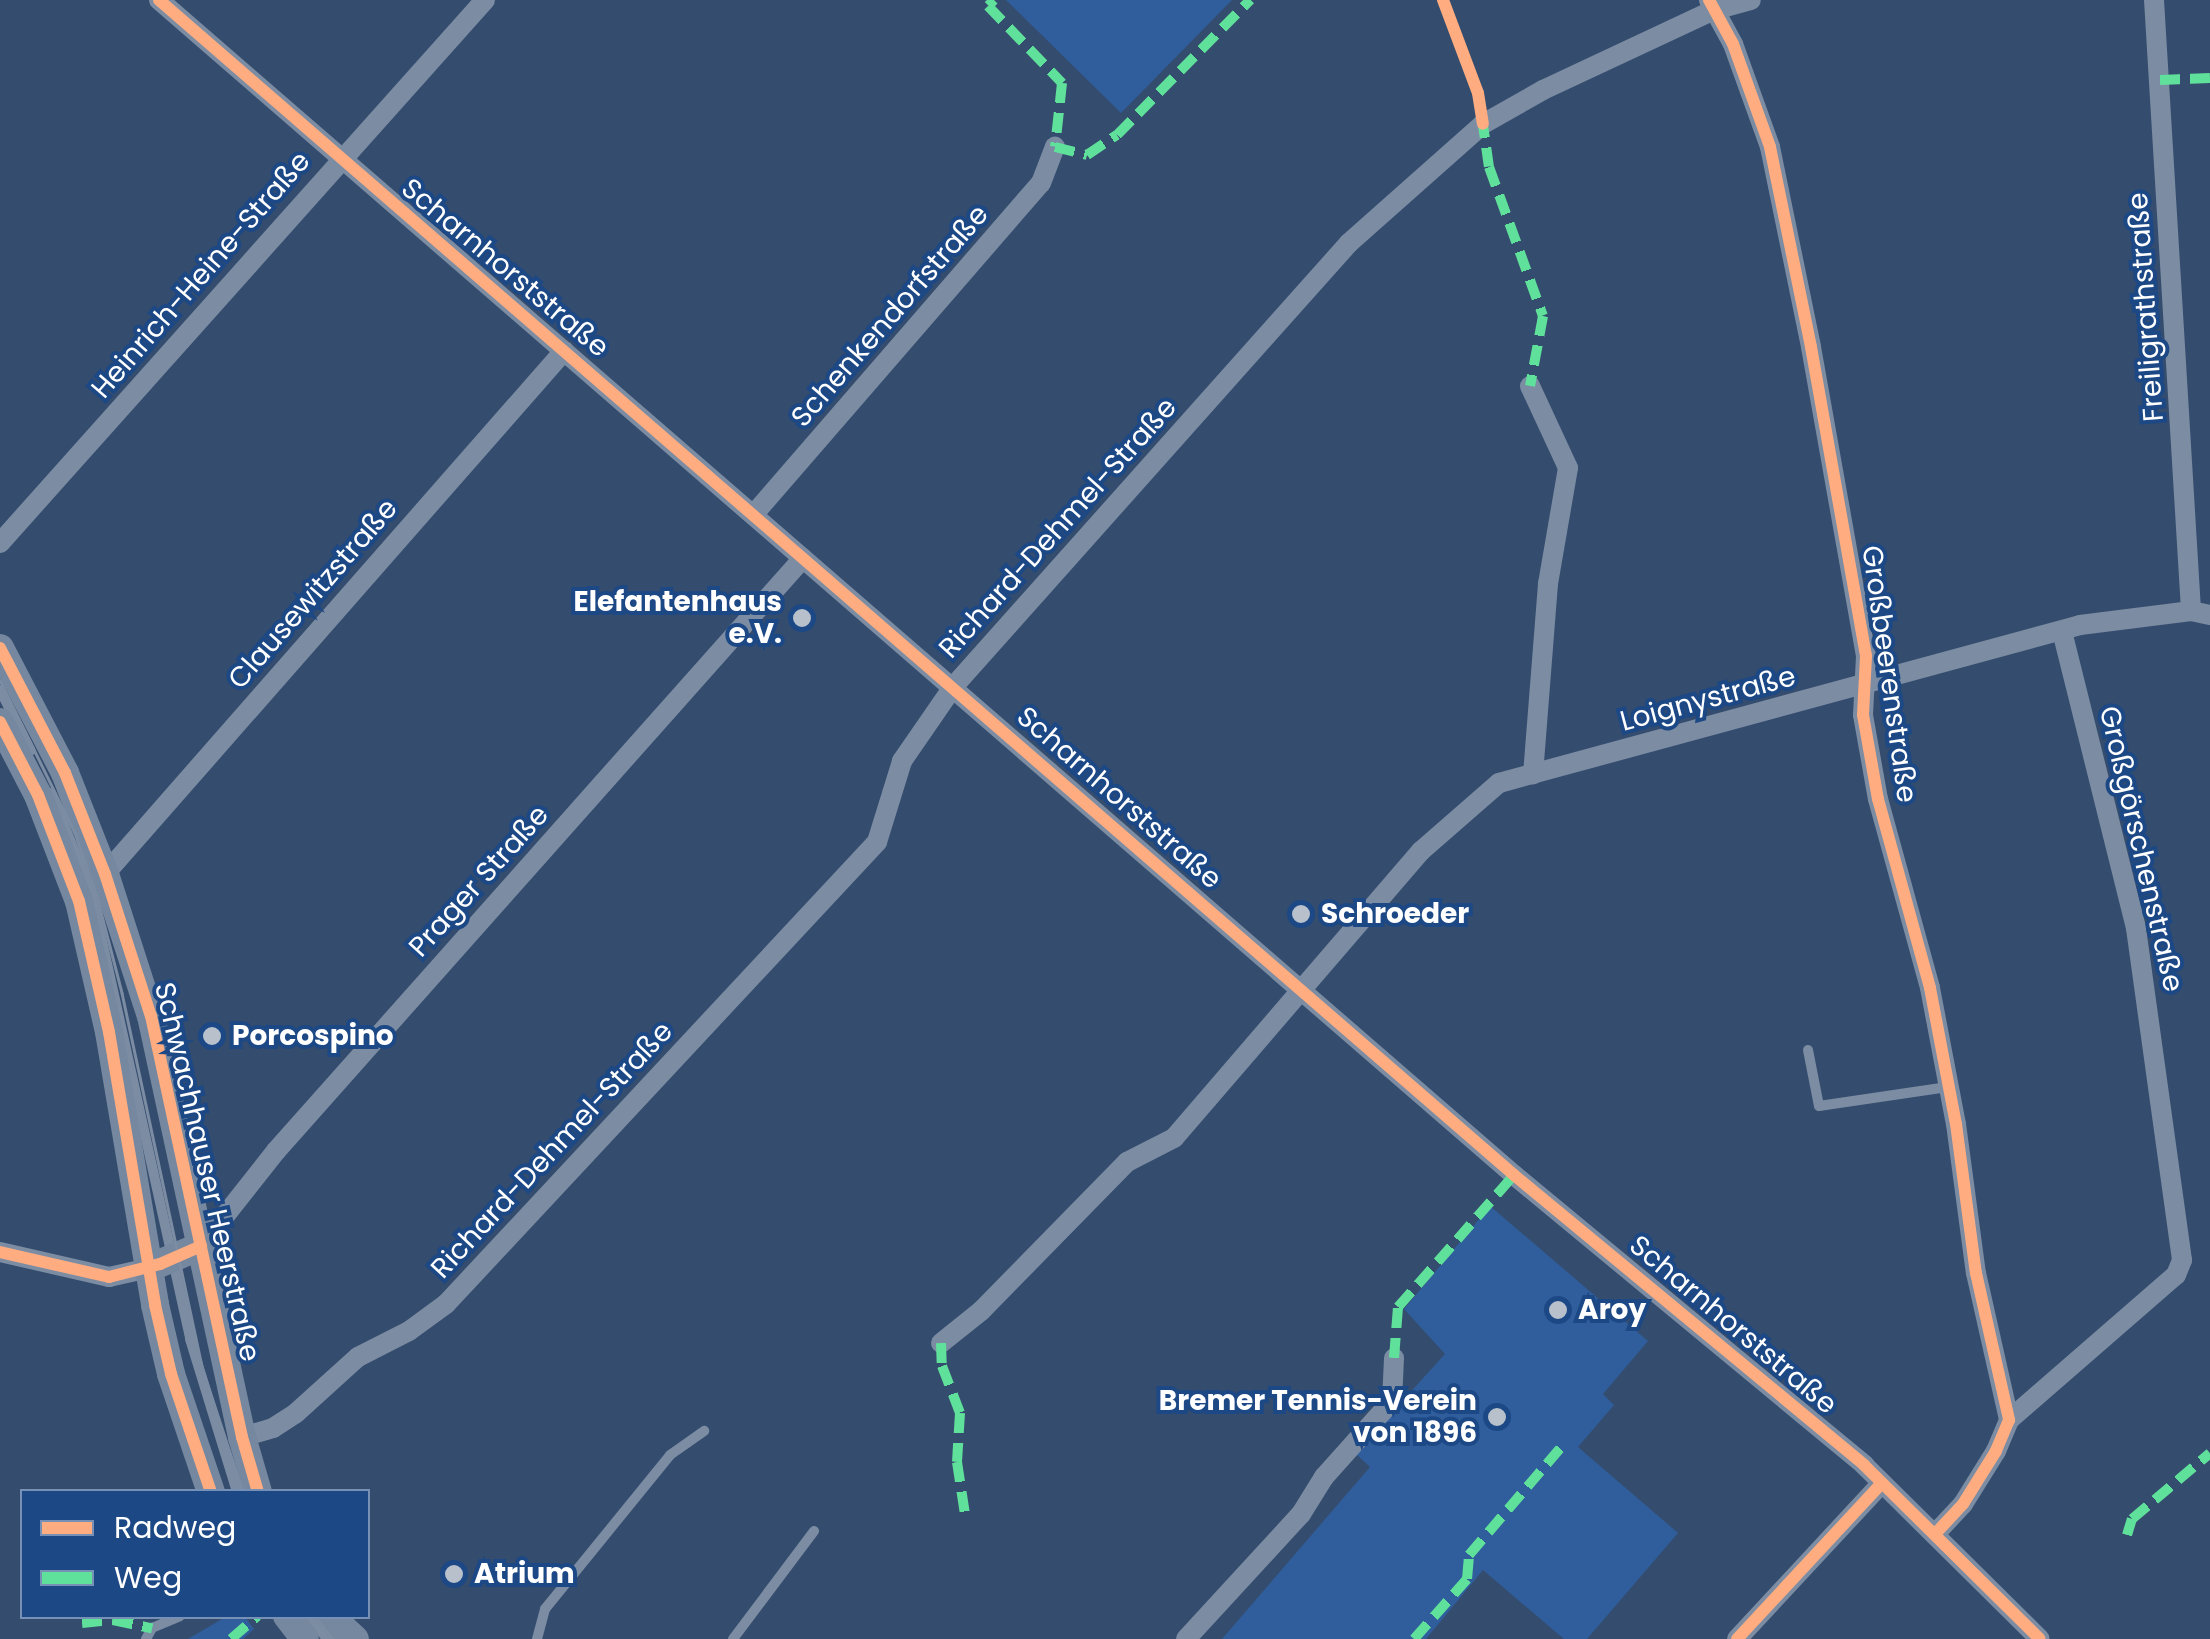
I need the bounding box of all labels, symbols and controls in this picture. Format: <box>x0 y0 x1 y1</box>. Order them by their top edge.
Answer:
street label: Heinrich-Heine-Straße <box>85 145 317 405</box>
street label: Scharnhorststraße <box>394 171 616 365</box>
street label: Freiligrathstraße <box>2121 191 2171 423</box>
street label: Schenkendorfstraße <box>784 198 996 434</box>
street label: Richard-Dehmel-Straße <box>932 391 1184 665</box>
street label: Clausewitzstraße <box>221 492 405 696</box>
street label: Großbeerenstraße <box>1854 543 1924 805</box>
place label: Elefantenhaus e.V. <box>574 585 782 651</box>
marker: Elefantenhaus e.V. <box>791 607 813 629</box>
street label: Loignystraße <box>1617 659 1799 739</box>
street label: Scharnhorststraße <box>1010 700 1228 896</box>
street label: Großgörschenstraße <box>2092 703 2190 995</box>
street label: Prager Straße <box>402 798 556 964</box>
place label: Schroeder <box>1321 897 1469 931</box>
marker: Schroeder <box>1290 903 1312 925</box>
street label: Schwachhauser Heerstraße <box>147 979 267 1365</box>
street label: Richard-Dehmel-Straße <box>424 1015 680 1285</box>
place label: Porcospino <box>232 1019 394 1053</box>
marker: Porcospino <box>201 1025 223 1047</box>
street label: Scharnhorststraße <box>1622 1228 1844 1422</box>
place label: Aroy <box>1578 1293 1646 1327</box>
marker: Aroy <box>1547 1299 1569 1321</box>
place label: Bremer Tennis-Verein von 1896 <box>1159 1384 1477 1450</box>
marker: Bremer Tennis-Verein von 1896 <box>1486 1406 1508 1428</box>
legend <box>20 1489 370 1619</box>
text: Radweg <box>114 1506 236 1549</box>
text: Weg <box>114 1556 182 1599</box>
place label: Atrium <box>474 1557 575 1591</box>
marker: Atrium <box>443 1563 465 1585</box>

